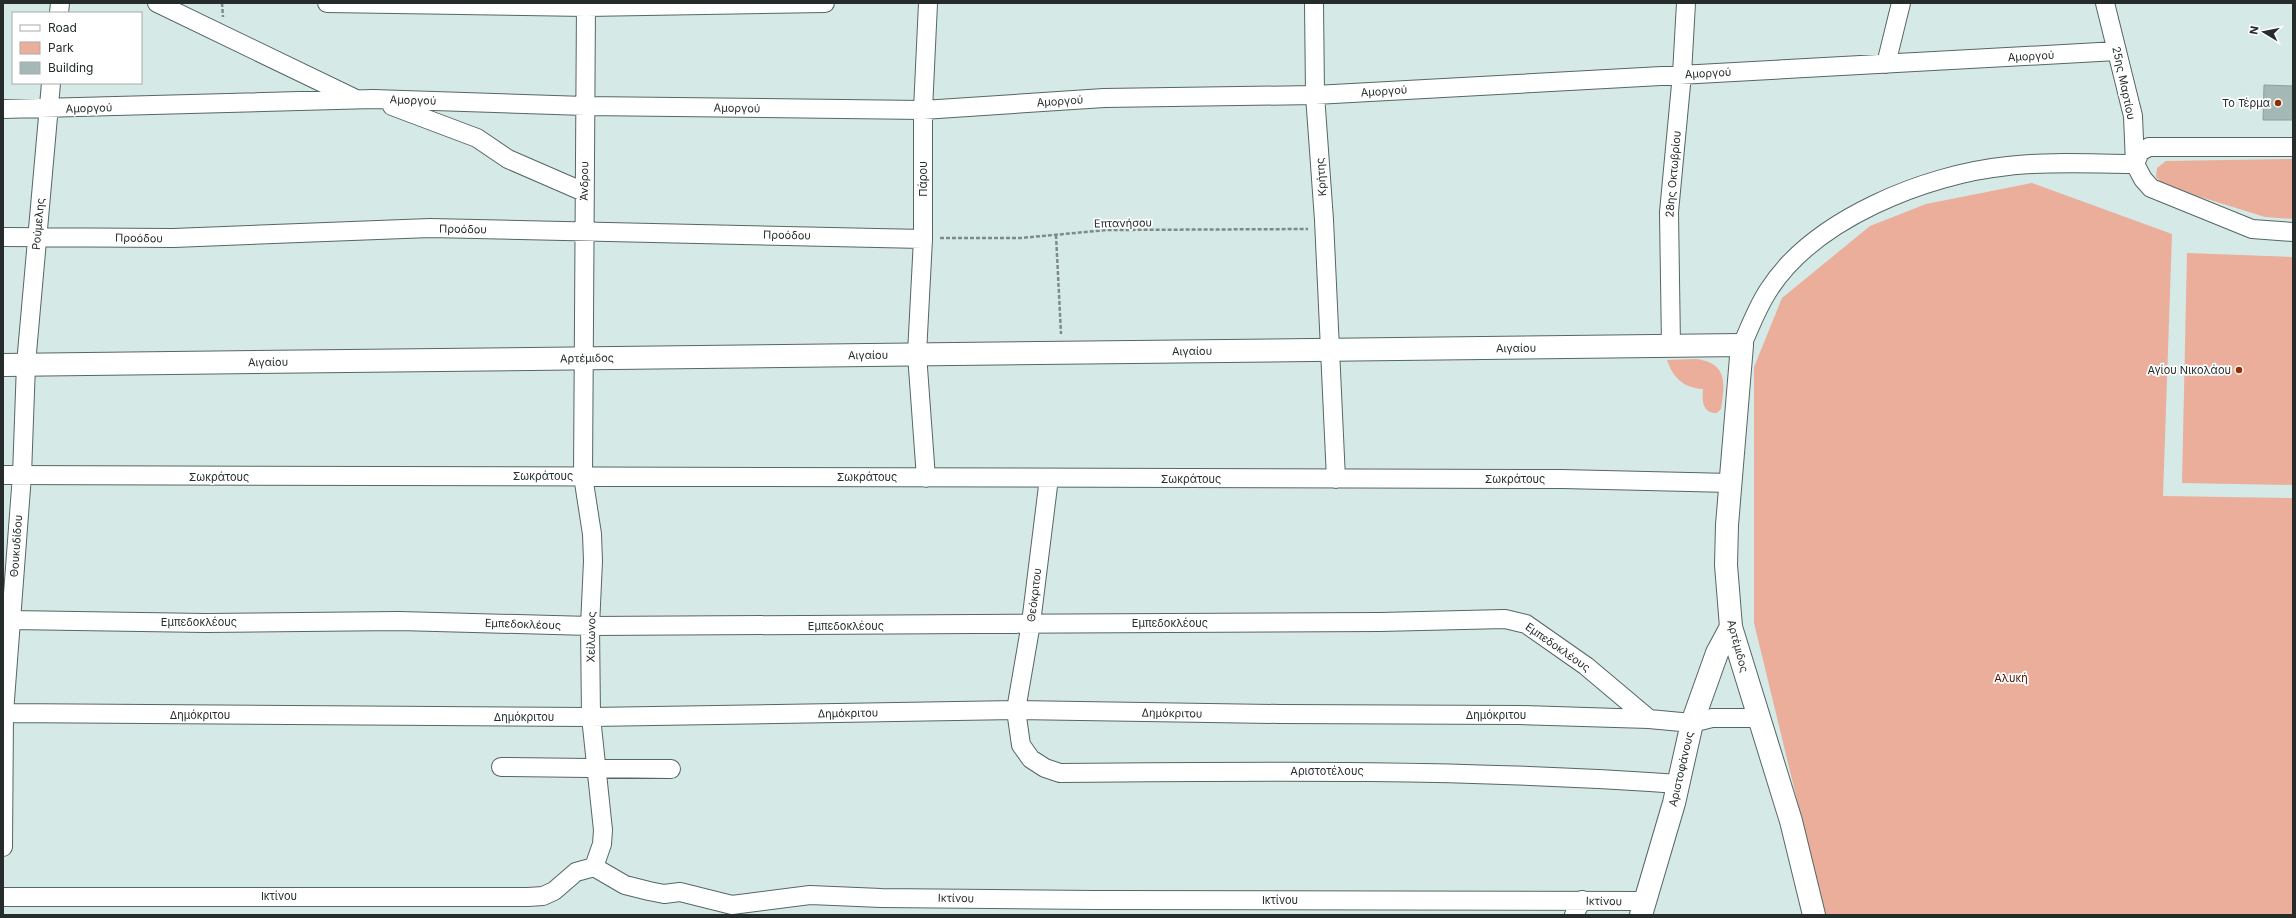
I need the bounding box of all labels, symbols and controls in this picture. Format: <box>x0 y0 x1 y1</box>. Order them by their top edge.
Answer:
legend <box>12 12 142 84</box>
north arrow <box>2244 12 2284 52</box>
text: Road <box>48 20 77 35</box>
text: N <box>2247 25 2262 36</box>
text: Park <box>48 40 74 55</box>
street label: 25ης Μαρτίου <box>2109 45 2139 121</box>
street label: Αμοργού <box>2007 48 2055 64</box>
text: Building <box>48 60 93 75</box>
street label: Αμοργού <box>1684 65 1732 81</box>
street label: Αμοργού <box>1360 82 1408 100</box>
street label: Αμοργού <box>389 92 437 108</box>
street label: Αμοργού <box>1036 92 1084 110</box>
place label: Το Τέρμα <box>2222 96 2270 110</box>
marker: Το Τέρμα <box>2273 98 2283 108</box>
street label: Αμοργού <box>65 100 113 116</box>
street label: Αμοργού <box>714 101 760 115</box>
street label: 28ης Οκτωβρίου <box>1662 130 1684 218</box>
street label: Κρήτης <box>1313 157 1329 197</box>
street label: Άνδρου <box>577 161 591 201</box>
street label: Πάρου <box>916 161 930 197</box>
street label: Ρούμελης <box>29 197 47 251</box>
street label: Επτανήσου <box>1094 215 1152 231</box>
street label: Προόδου <box>439 222 487 236</box>
street label: Προόδου <box>763 228 811 242</box>
street label: Προόδου <box>115 231 163 245</box>
street label: Αιγαίου <box>1496 341 1536 355</box>
street label: Αιγαίου <box>1172 344 1212 358</box>
street label: Αιγαίου <box>848 348 888 362</box>
street label: Αρτέμιδος <box>560 351 614 365</box>
street label: Αιγαίου <box>248 355 288 369</box>
place label: Αγίου Νικολάου <box>2147 363 2231 377</box>
marker: Αγίου Νικολάου <box>2234 365 2244 375</box>
street label: Σωκράτους <box>513 469 573 483</box>
street label: Σωκράτους <box>189 470 249 484</box>
street label: Σωκράτους <box>837 470 897 484</box>
street label: Σωκράτους <box>1161 472 1221 486</box>
street label: Σωκράτους <box>1485 472 1545 486</box>
street label: Θουκυδίδου <box>7 514 25 578</box>
street label: Θεόκριτου <box>1024 567 1044 623</box>
street label: Χείλωνος <box>584 611 598 663</box>
street label: Εμπεδοκλέους <box>161 615 237 629</box>
street label: Εμπεδοκλέους <box>485 616 561 632</box>
street label: Εμπεδοκλέους <box>1132 616 1208 630</box>
street label: Αρτέμιδος <box>1724 618 1752 674</box>
street label: Εμπεδοκλέους <box>808 619 884 633</box>
street label: Εμπεδοκλέους <box>1523 619 1593 675</box>
park label: Αλυκή <box>1994 671 2028 685</box>
street label: Δημόκριτου <box>818 705 878 721</box>
street label: Δημόκριτου <box>1142 705 1202 721</box>
street label: Δημόκριτου <box>170 708 230 722</box>
street label: Δημόκριτου <box>1466 708 1526 722</box>
street label: Δημόκριτου <box>494 710 554 724</box>
street label: Αριστοφάνους <box>1666 730 1696 808</box>
street label: Αριστοτέλους <box>1290 764 1364 778</box>
street label: Ικτίνου <box>261 889 297 903</box>
street label: Ικτίνου <box>938 891 974 905</box>
street label: Ικτίνου <box>1262 893 1298 907</box>
street label: Ικτίνου <box>1586 894 1622 908</box>

